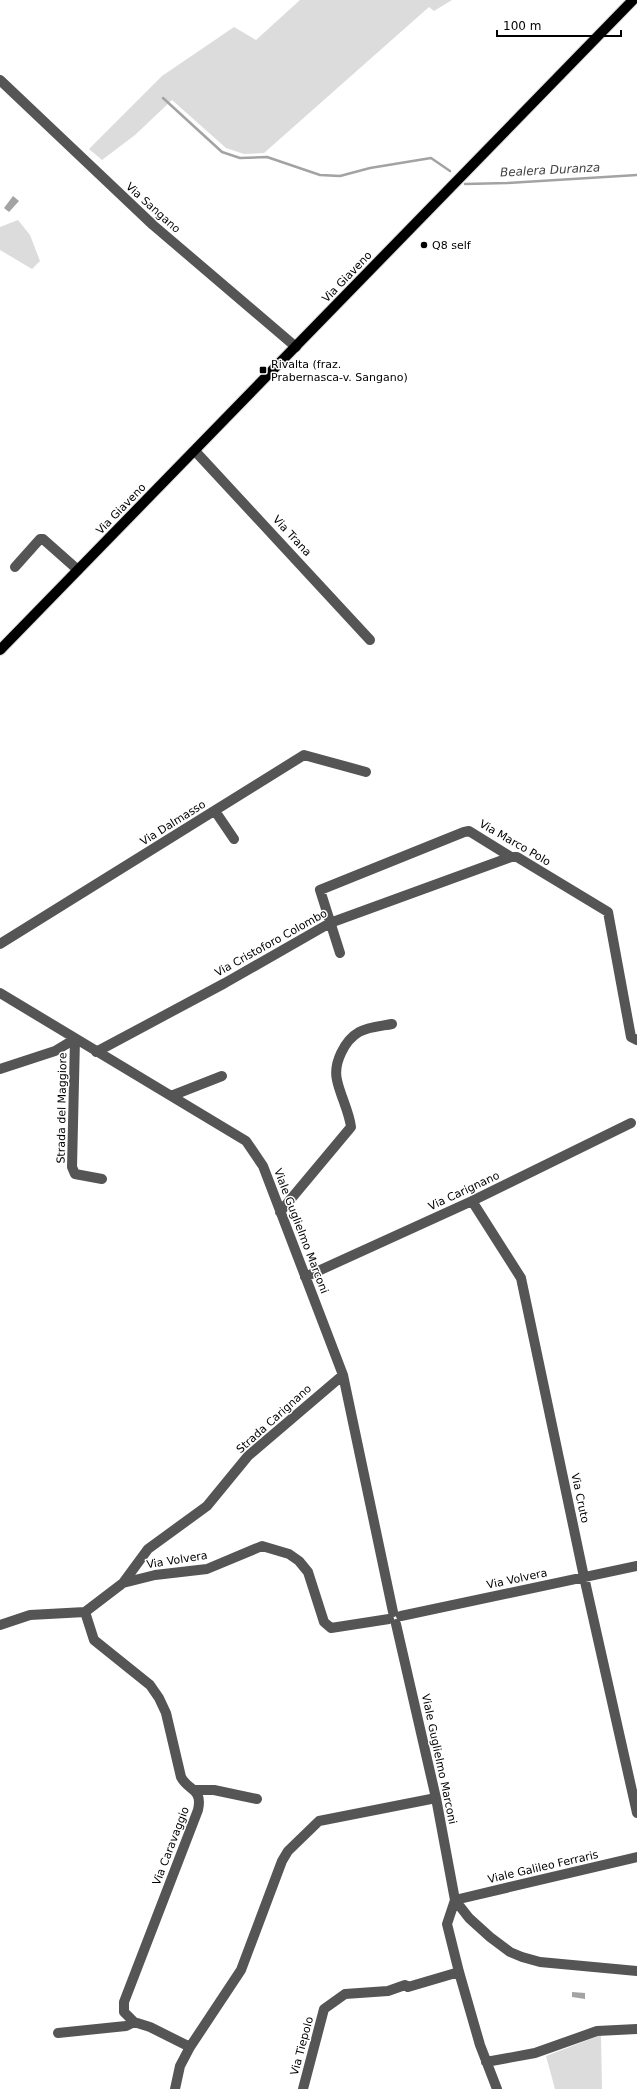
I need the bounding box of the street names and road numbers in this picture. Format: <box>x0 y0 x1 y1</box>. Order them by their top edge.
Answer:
street label: Via Sangano <box>123 180 183 236</box>
street label: Via Giaveno <box>319 249 375 305</box>
street label: Via Giaveno <box>93 481 149 537</box>
street label: Via Trana <box>270 513 314 559</box>
street label: Via Dalmasso <box>138 798 208 848</box>
street label: Via Marco Polo <box>477 817 553 869</box>
street label: Via Cristoforo Colombo <box>213 907 330 979</box>
street label: Strada del Maggiore <box>55 1052 69 1164</box>
street label: Viale Guglielmo Marconi <box>271 1167 331 1295</box>
street label: Via Carignano <box>426 1169 502 1213</box>
street label: Strada Carignano <box>234 1382 314 1456</box>
street label: Via Cruto <box>568 1472 592 1524</box>
street label: Via Volvera <box>146 1549 208 1571</box>
street label: Via Volvera <box>486 1566 548 1592</box>
street label: Viale Guglielmo Marconi <box>419 1693 459 1825</box>
street label: Via Caravaggio <box>150 1805 192 1887</box>
street label: Viale Galileo Ferraris <box>486 1848 600 1886</box>
street label: Via Tiepolo <box>288 2015 316 2077</box>

